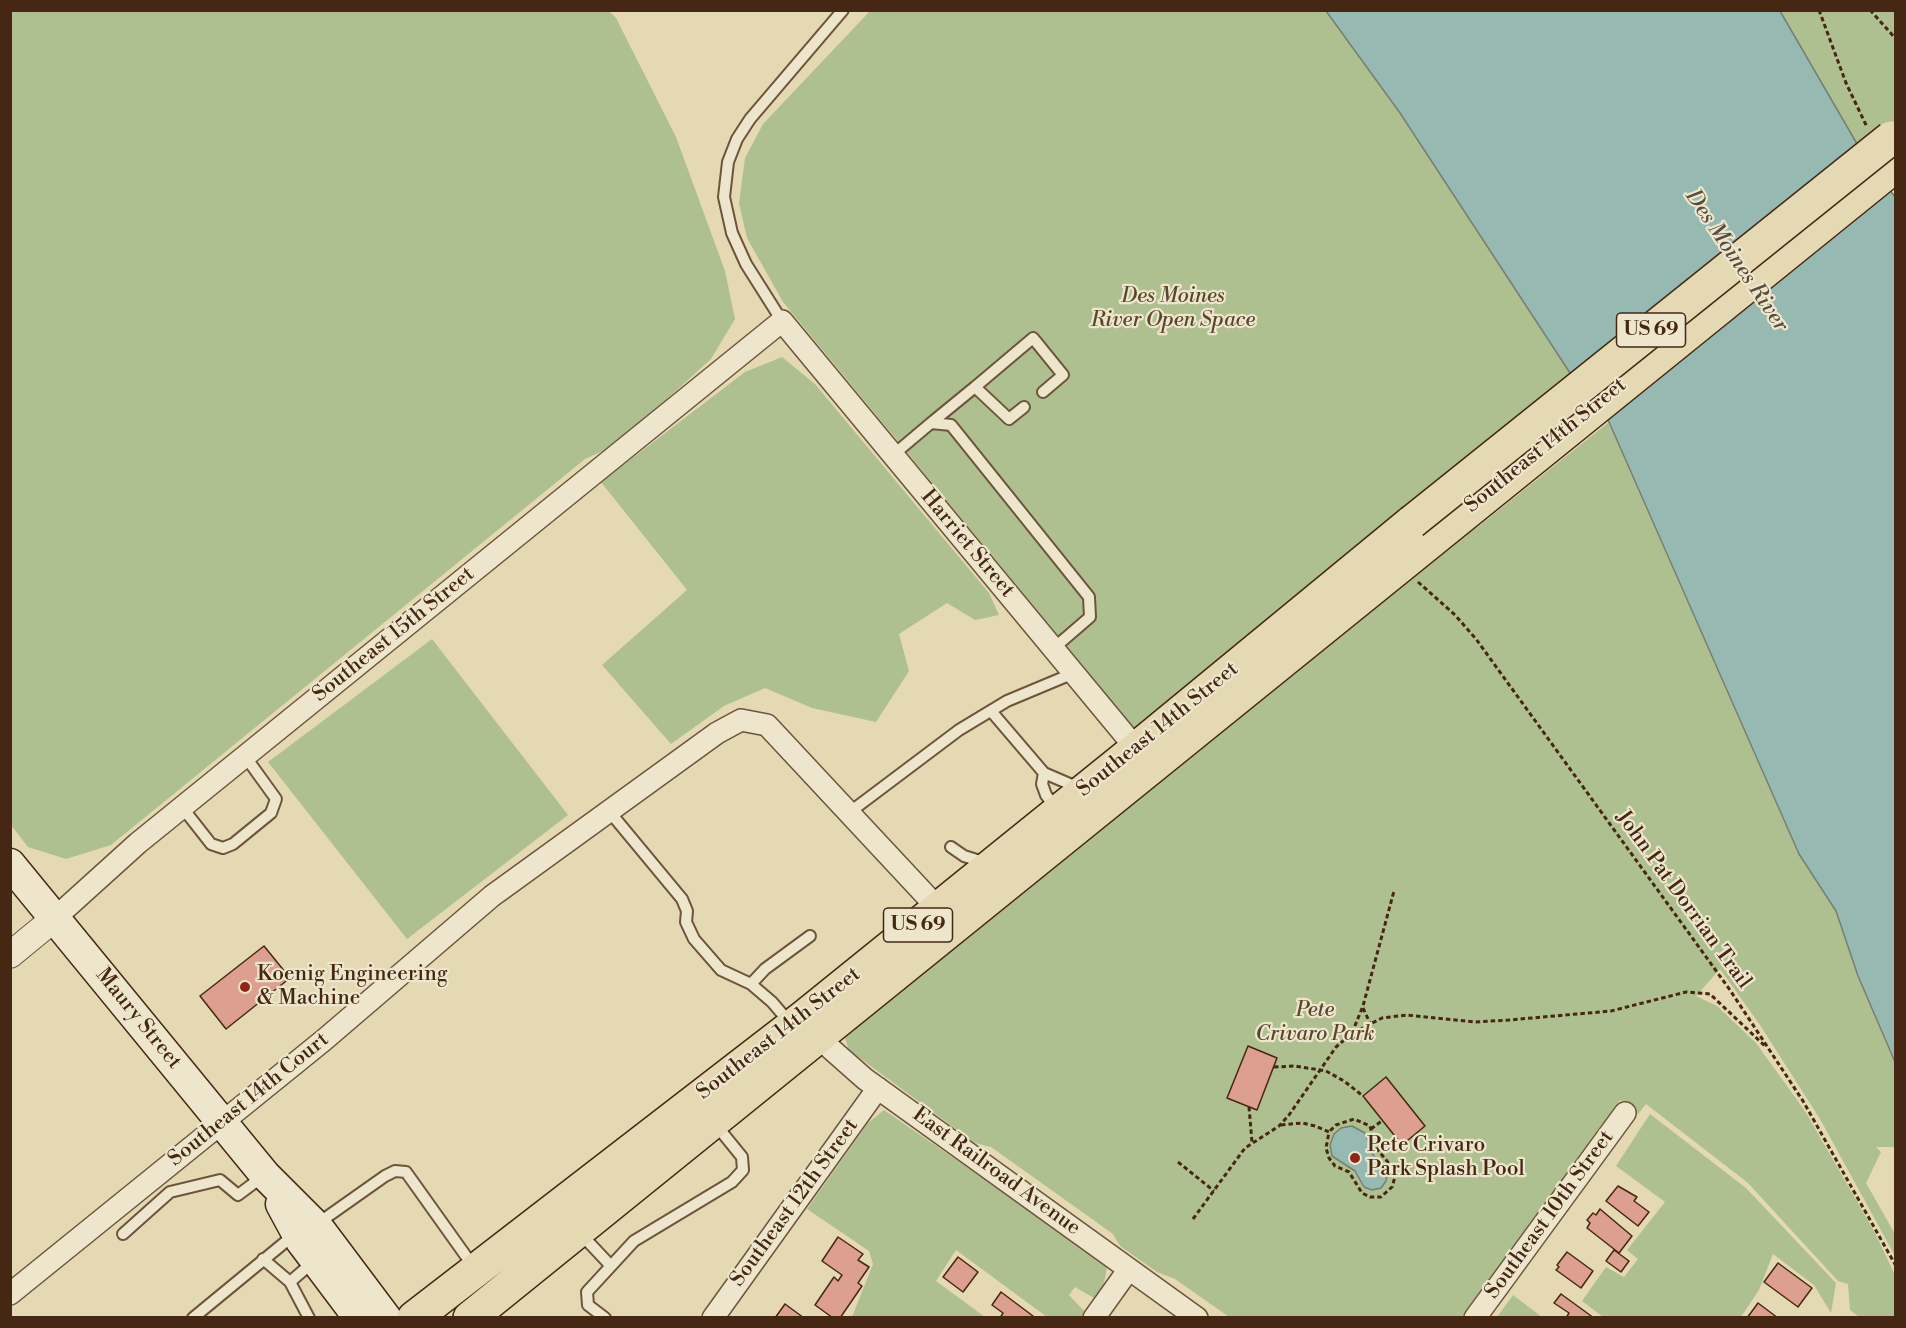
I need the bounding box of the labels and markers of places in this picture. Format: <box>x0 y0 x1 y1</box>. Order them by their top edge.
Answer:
place label: Koenig Engineering & Machine <box>257 962 448 1012</box>
marker: Koenig Engineering & Machine <box>238 980 252 994</box>
place label: Pete Crivaro Park Splash Pool <box>1367 1133 1525 1183</box>
marker: Pete Crivaro Park Splash Pool <box>1348 1151 1362 1165</box>

